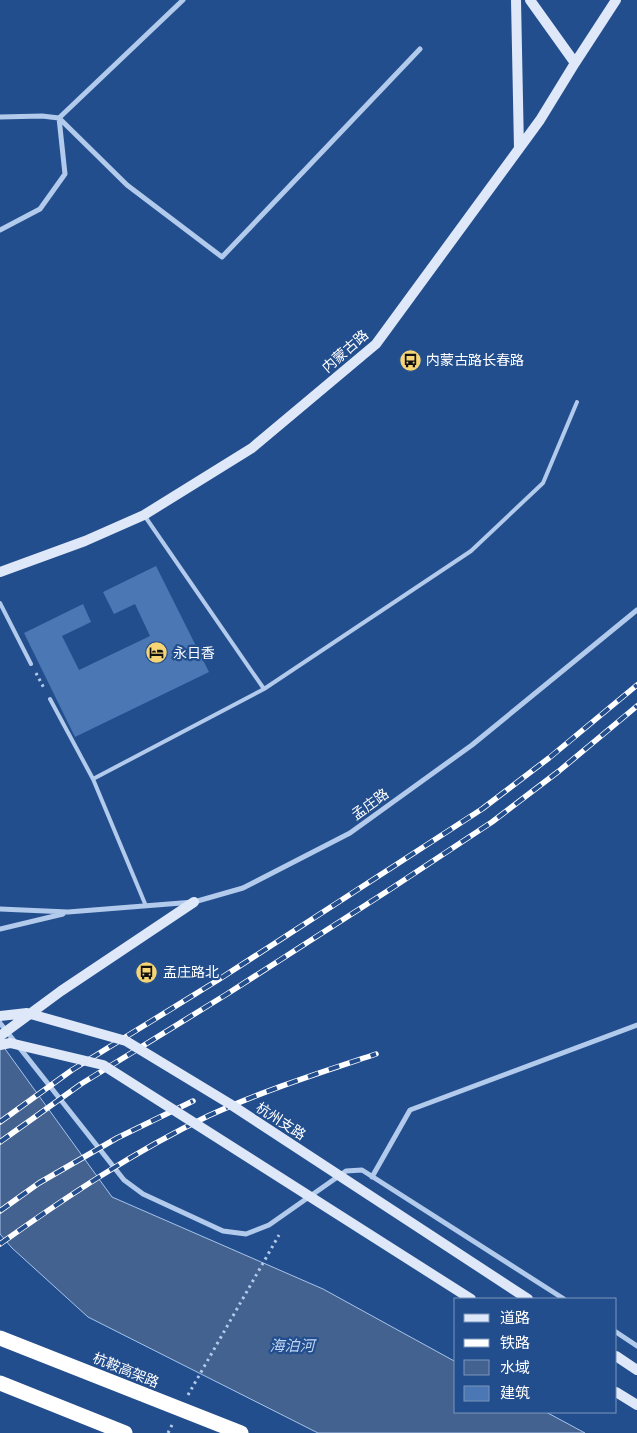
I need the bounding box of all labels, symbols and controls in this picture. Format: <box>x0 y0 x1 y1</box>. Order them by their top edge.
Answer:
street label: 内蒙古路 <box>317 325 372 376</box>
bus stop icon: 内蒙古路长春路 <box>398 348 422 372</box>
place label: 内蒙古路长春路 <box>426 350 524 369</box>
hotel icon: 永日香 <box>145 641 169 665</box>
place label: 永日香 <box>173 643 215 662</box>
street label: 孟庄路 <box>347 784 392 824</box>
bus stop icon: 孟庄路北 <box>135 960 159 984</box>
place label: 孟庄路北 <box>163 962 219 981</box>
street label: 杭州支路 <box>253 1097 310 1144</box>
legend <box>454 1298 617 1413</box>
text: 道路 <box>500 1307 530 1327</box>
text: 铁路 <box>500 1332 530 1352</box>
water label: 海泊河 <box>269 1335 317 1355</box>
street label: 杭鞍高架路 <box>90 1348 162 1391</box>
text: 水域 <box>500 1357 530 1377</box>
text: 建筑 <box>500 1382 530 1402</box>

